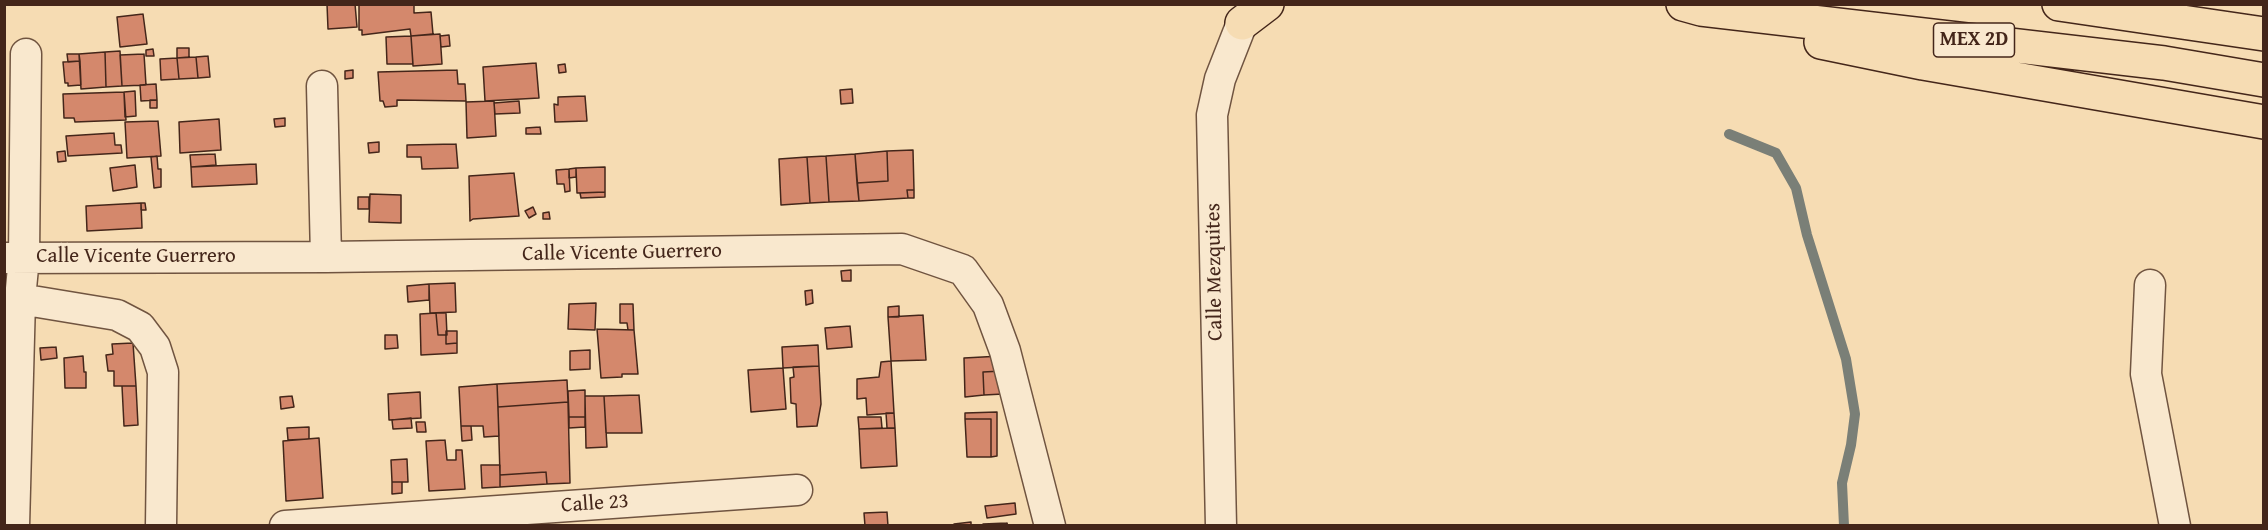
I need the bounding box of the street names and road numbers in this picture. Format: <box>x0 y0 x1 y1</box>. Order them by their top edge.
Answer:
road number: MEX 2D <box>1934 23 2014 57</box>
street label: Calle Mezquites <box>1201 203 1229 341</box>
street label: Calle Vicente Guerrero <box>522 239 722 267</box>
street label: Calle Vicente Guerrero <box>36 244 236 270</box>
street label: Calle 23 <box>560 489 630 519</box>

